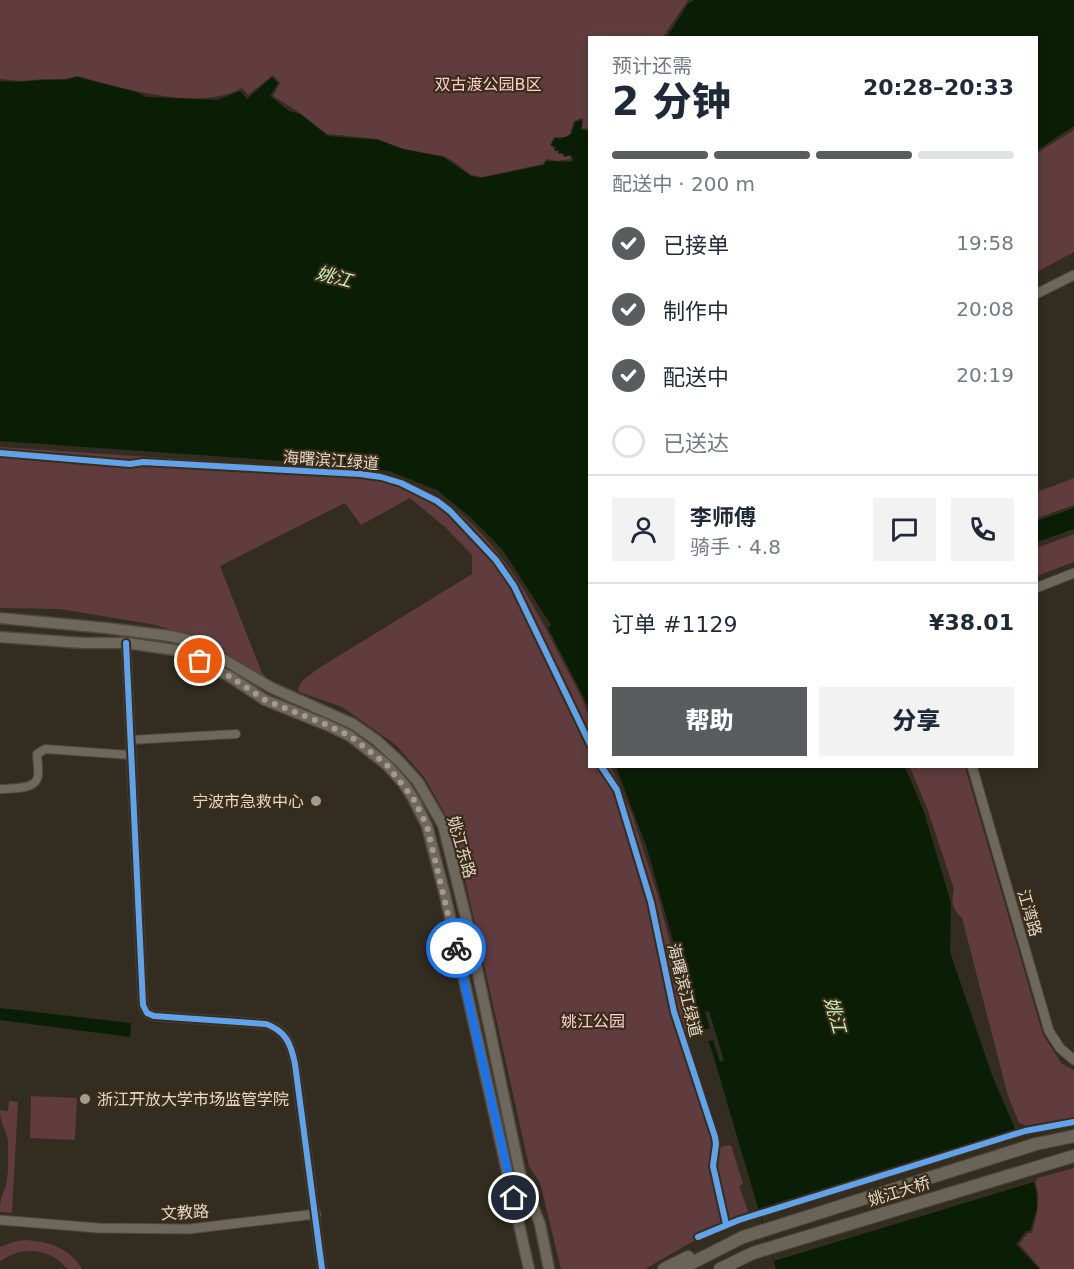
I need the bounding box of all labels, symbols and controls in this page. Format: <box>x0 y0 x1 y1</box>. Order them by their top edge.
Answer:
text: 预计还需 <box>612 54 692 78</box>
park label: 双古渡公园B区 <box>435 75 541 94</box>
text: 20:28–20:33 <box>863 75 1014 100</box>
text: 2 分钟 <box>612 79 731 124</box>
text: 配送中 · 200 m <box>612 172 755 196</box>
icon: check <box>612 227 645 260</box>
text: 19:58 <box>956 231 1014 255</box>
text: 已接单 <box>663 233 729 258</box>
water label: 姚江 <box>314 262 356 292</box>
icon: check <box>612 293 645 326</box>
text: 20:08 <box>956 297 1014 321</box>
text: 制作中 <box>663 299 729 324</box>
icon: check <box>612 359 645 392</box>
text: 20:19 <box>956 363 1014 387</box>
text: 配送中 <box>663 365 729 390</box>
text: 已送达 <box>663 431 729 456</box>
street label: 海曙滨江绿道 <box>282 448 380 473</box>
button: person <box>612 498 675 561</box>
button: chat <box>873 498 936 561</box>
button: phone <box>951 498 1014 561</box>
text: 李师傅 <box>690 505 756 530</box>
text: 骑手 · 4.8 <box>690 535 781 559</box>
text: ¥38.01 <box>929 610 1014 635</box>
text: 订单 #1129 <box>612 612 737 637</box>
pin <box>174 635 225 686</box>
icon: bag <box>183 644 216 677</box>
button: 帮助 <box>612 687 807 756</box>
button: 分享 <box>819 687 1014 756</box>
place label: 宁波市急救中心 <box>192 792 304 811</box>
marker: 宁波市急救中心 <box>309 794 323 808</box>
street label: 姚江东路 <box>444 814 479 881</box>
street label: 江湾路 <box>1014 887 1045 939</box>
courier <box>426 918 486 978</box>
icon: bike <box>440 932 473 965</box>
street label: 海曙滨江绿道 <box>664 941 705 1039</box>
water label: 姚江 <box>821 995 851 1037</box>
park label: 姚江公园 <box>561 1012 625 1031</box>
place label: 浙江开放大学市场监管学院 <box>97 1090 289 1109</box>
marker: 浙江开放大学市场监管学院 <box>78 1092 92 1106</box>
pin <box>488 1172 539 1223</box>
street label: 姚江大桥 <box>866 1173 933 1210</box>
icon: home <box>497 1181 530 1214</box>
street label: 文教路 <box>161 1202 209 1223</box>

